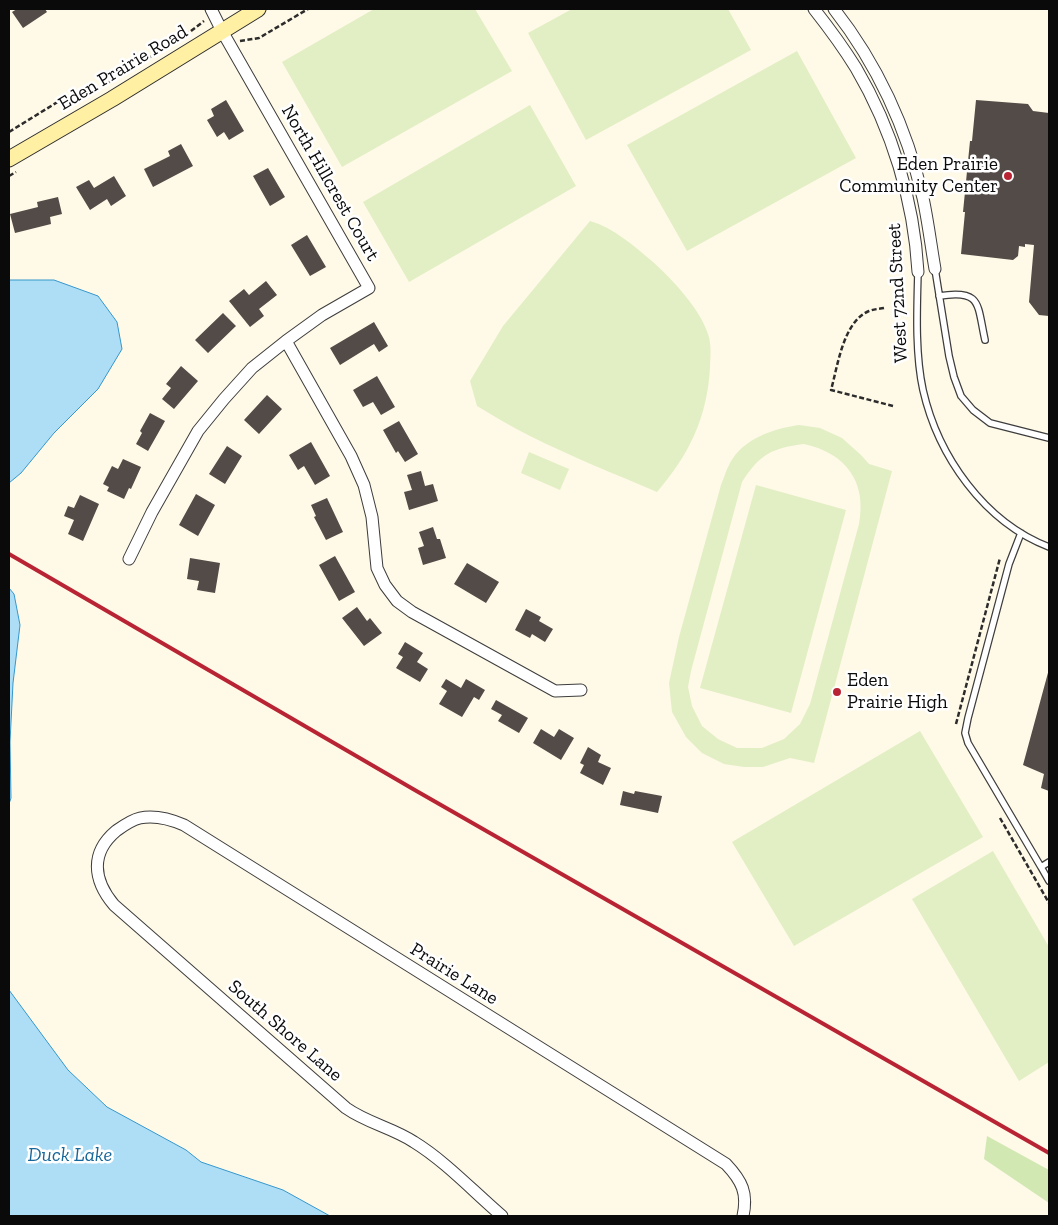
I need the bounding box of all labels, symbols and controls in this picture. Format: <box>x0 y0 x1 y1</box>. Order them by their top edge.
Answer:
street label: Eden Prairie Road <box>54 20 192 116</box>
street label: North Hillcrest Court <box>276 101 384 265</box>
place label: Eden Prairie Community Center <box>839 154 998 198</box>
marker: Eden Prairie Community Center <box>1002 170 1014 182</box>
street label: West 72nd Street <box>883 223 913 363</box>
place label: Eden Prairie High <box>847 670 948 714</box>
marker: Eden Prairie High <box>831 686 843 698</box>
street label: Prairie Lane <box>406 938 502 1010</box>
street label: South Shore Lane <box>223 975 347 1087</box>
water label: Duck Lake <box>28 1143 112 1167</box>

